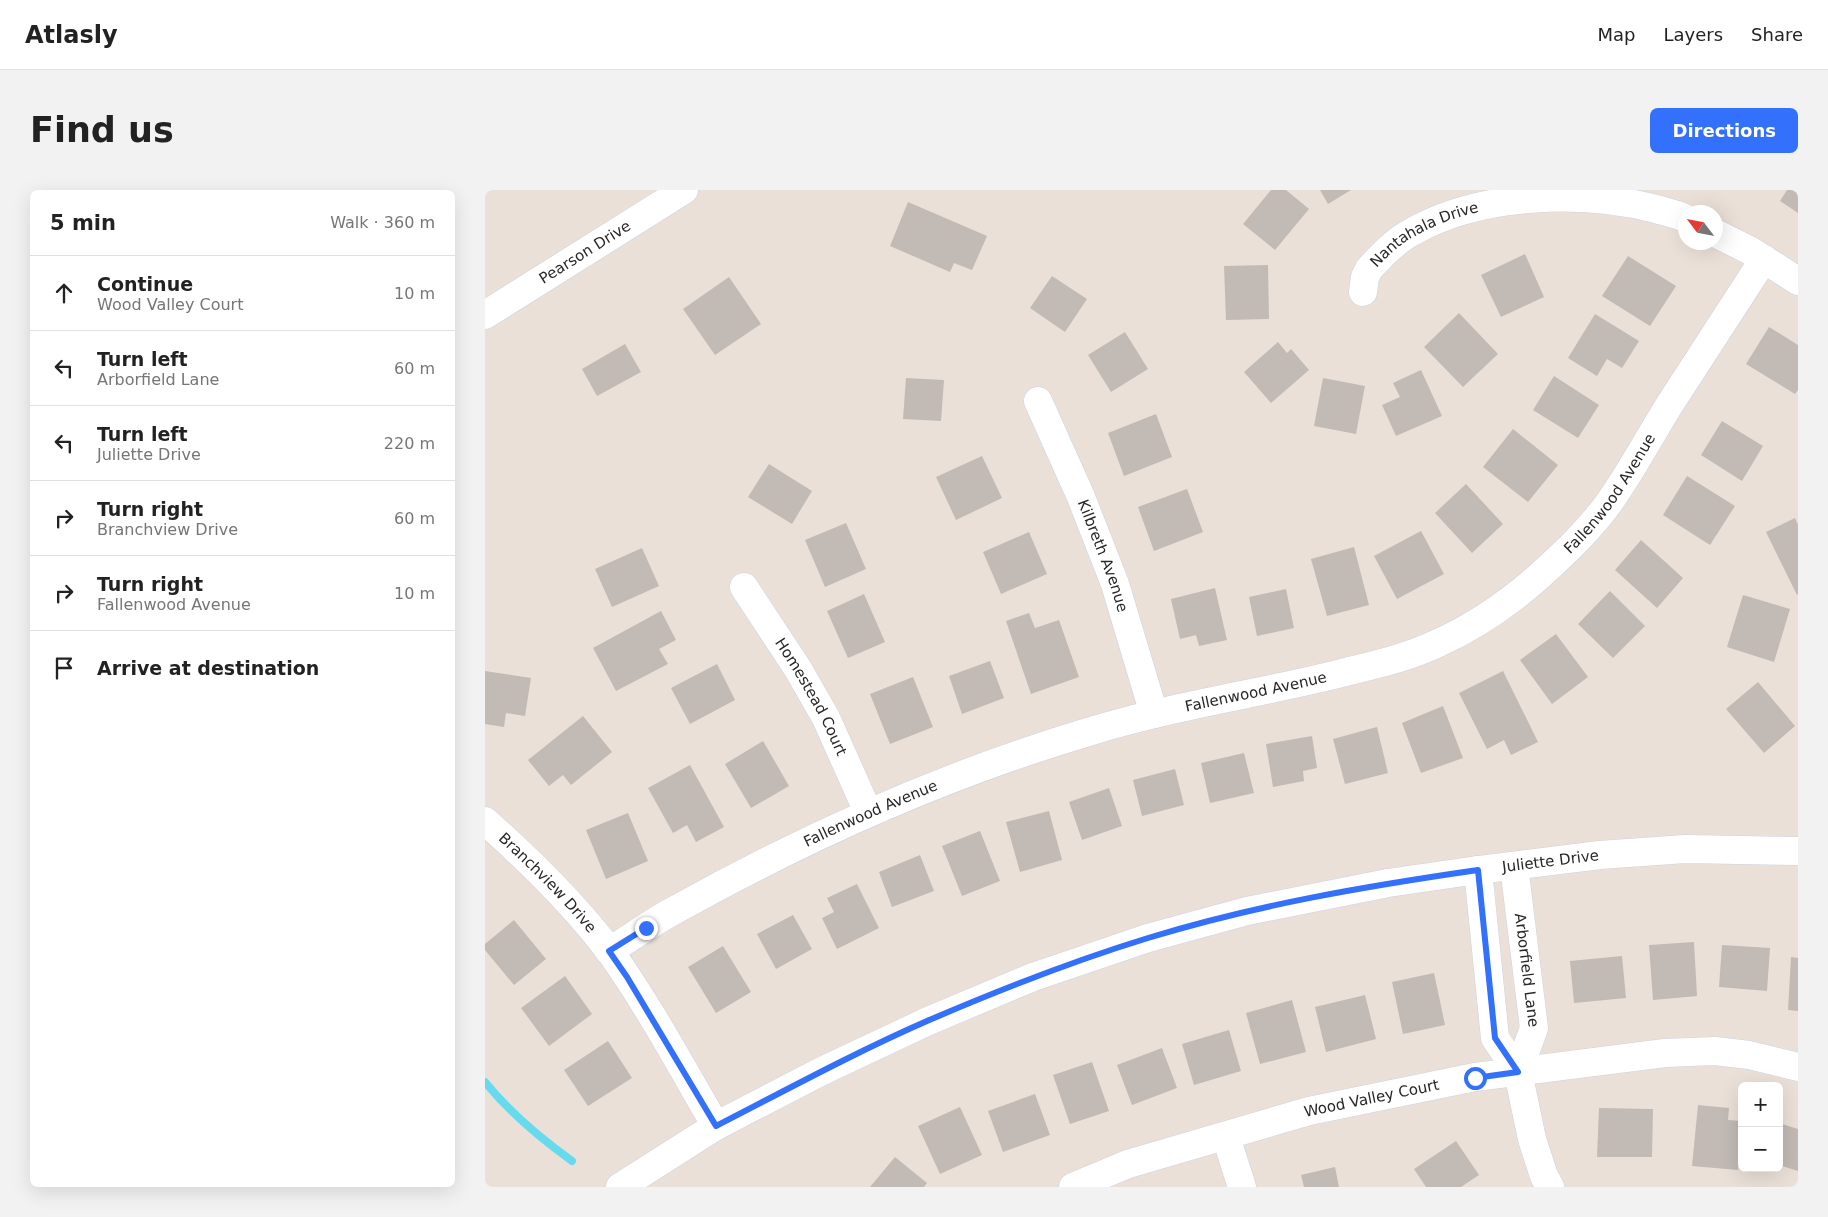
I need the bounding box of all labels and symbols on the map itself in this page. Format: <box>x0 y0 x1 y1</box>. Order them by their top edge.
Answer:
street label: Nantahala Drive <box>1366 198 1480 271</box>
north arrow <box>1678 205 1723 250</box>
street label: Pearson Drive <box>536 217 634 288</box>
street label: Fallenwood Avenue <box>1560 430 1659 557</box>
street label: Kilbreth Avenue <box>1074 497 1132 614</box>
street label: Homestead Court <box>771 635 851 759</box>
street label: Fallenwood Avenue <box>1183 668 1329 716</box>
street label: Fallenwood Avenue <box>801 776 940 851</box>
street label: Branchview Drive <box>495 829 600 936</box>
street label: Juliette Drive <box>1500 846 1600 876</box>
street label: Arborfield Lane <box>1511 912 1543 1028</box>
route end <box>635 917 658 940</box>
route start <box>1464 1067 1487 1090</box>
street label: Wood Valley Court <box>1302 1076 1441 1121</box>

